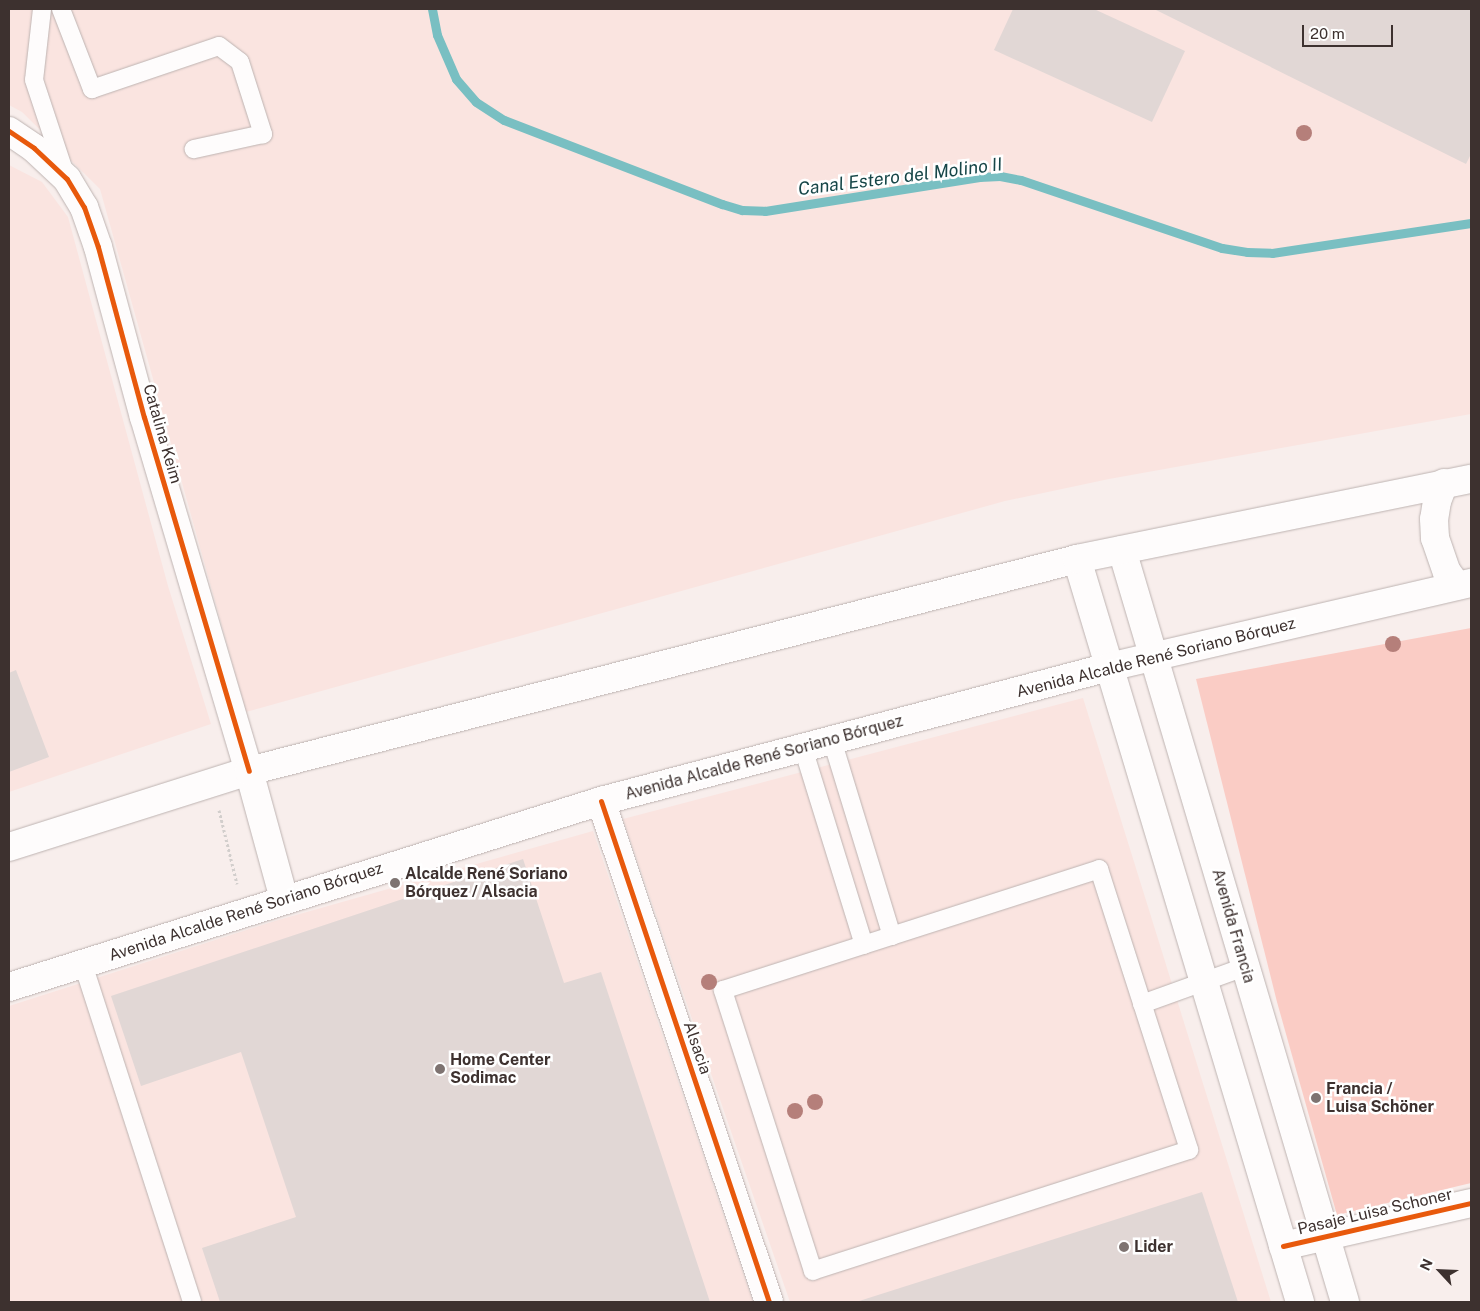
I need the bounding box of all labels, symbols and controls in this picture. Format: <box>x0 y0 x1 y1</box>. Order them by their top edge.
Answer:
scale bar <box>1305 15 1396 47</box>
text: 20 m <box>1310 25 1345 42</box>
water label: Canal Estero del Molino II <box>796 154 1004 200</box>
street label: Catalina Keim <box>139 382 185 486</box>
street label: Avenida Alcalde René Soriano Bórquez <box>1014 614 1298 702</box>
street label: Avenida Alcalde René Soriano Bórquez <box>623 712 905 804</box>
street label: Avenida Alcalde René Soriano Bórquez <box>106 859 386 965</box>
place label: Alcalde René Soriano Bórquez / Alsacia <box>405 864 568 902</box>
street label: Avenida Francia <box>1208 867 1258 985</box>
marker: Alcalde René Soriano Bórquez / Alsacia <box>389 877 401 889</box>
street label: Alsacia <box>679 1019 715 1077</box>
place label: Home Center Sodimac <box>450 1050 551 1088</box>
marker: Home Center Sodimac <box>434 1063 446 1075</box>
place label: Francia / Luisa Schöner <box>1326 1079 1434 1117</box>
marker: Francia / Luisa Schöner <box>1310 1092 1322 1104</box>
street label: Pasaje Luisa Schoner <box>1296 1185 1454 1239</box>
place label: Lider <box>1134 1237 1173 1257</box>
marker: Lider <box>1118 1241 1130 1253</box>
north arrow <box>1415 1246 1465 1296</box>
text: N <box>1417 1256 1436 1273</box>

